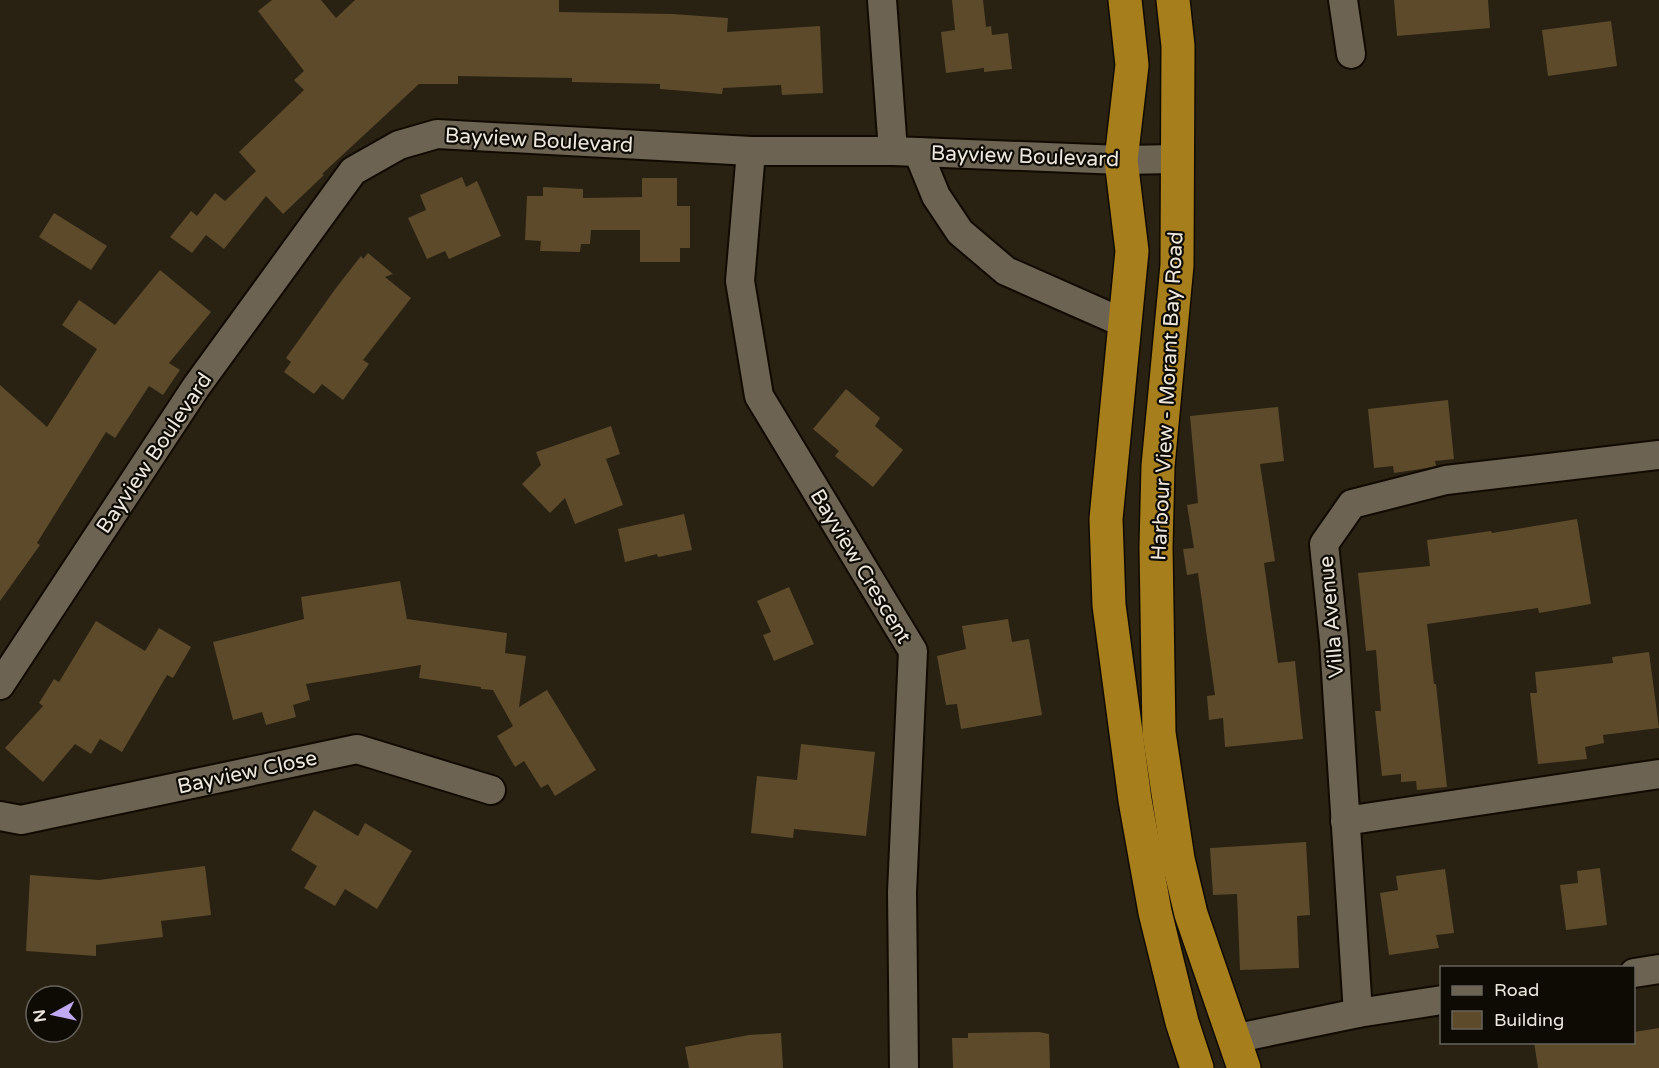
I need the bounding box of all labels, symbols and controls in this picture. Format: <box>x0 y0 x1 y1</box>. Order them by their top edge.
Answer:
street label: Bayview Boulevard <box>444 123 634 158</box>
street label: Bayview Boulevard <box>930 141 1120 172</box>
street label: Harbour View - Morant Bay Road <box>1146 231 1189 561</box>
street label: Bayview Boulevard <box>91 368 217 538</box>
street label: Bayview Crescent <box>805 485 916 648</box>
street label: Villa Avenue <box>1314 555 1349 679</box>
street label: Bayview Close <box>175 745 319 800</box>
legend <box>1440 966 1635 1044</box>
text: Road <box>1494 979 1539 1001</box>
north arrow <box>24 984 84 1044</box>
text: N <box>29 1008 51 1024</box>
text: Building <box>1494 1009 1564 1031</box>

